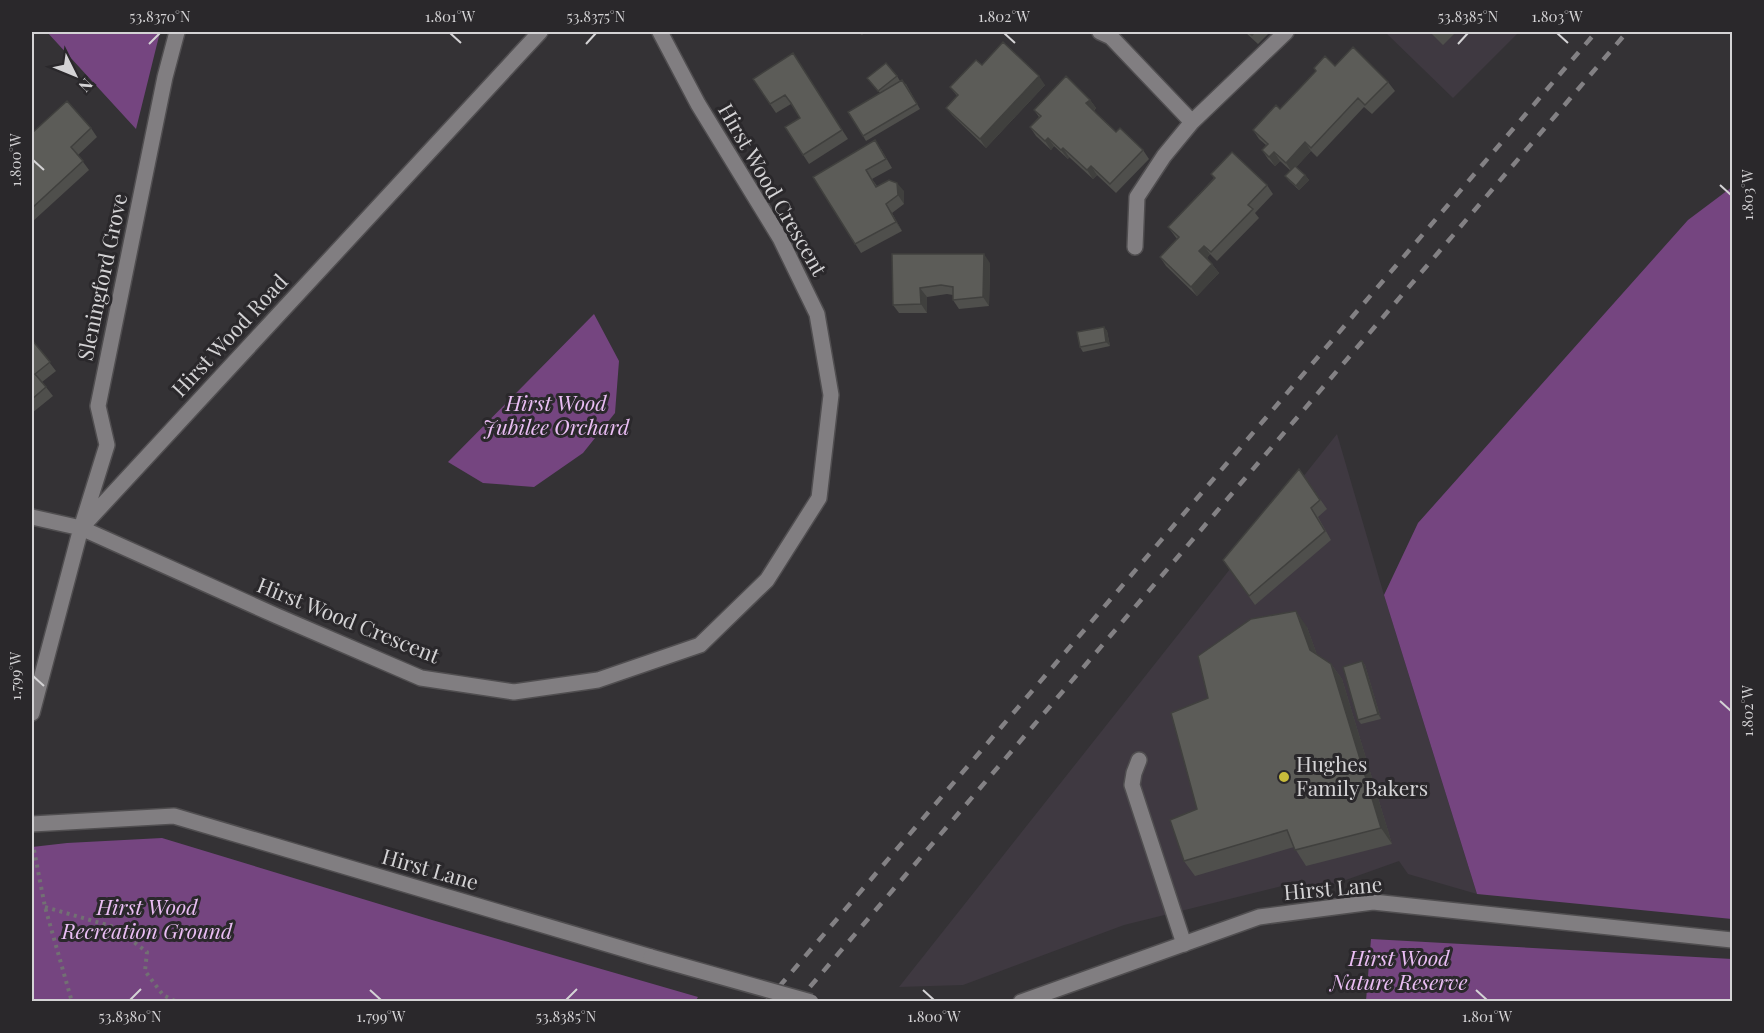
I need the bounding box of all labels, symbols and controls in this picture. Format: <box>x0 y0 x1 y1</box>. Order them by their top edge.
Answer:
text: 53.8370°N <box>129 6 191 26</box>
text: 1.801°W <box>425 6 475 26</box>
text: 53.8375°N <box>567 6 626 26</box>
text: 1.802°W <box>978 6 1030 26</box>
text: 53.8385°N <box>1438 6 1499 26</box>
text: 1.803°W <box>1531 6 1583 26</box>
north arrow <box>45 45 105 105</box>
text: N <box>74 74 98 97</box>
street label: Hirst Wood Crescent <box>713 98 835 281</box>
text: 1.800°W <box>5 133 25 187</box>
text: 1.803°W <box>1737 169 1757 221</box>
street label: Sleningford Grove <box>70 190 132 363</box>
street label: Hirst Wood Road <box>164 267 293 402</box>
park label: Hirst Wood Jubilee Orchard <box>483 388 630 440</box>
street label: Hirst Wood Crescent <box>253 570 445 669</box>
text: 1.799°W <box>5 651 25 700</box>
text: 1.802°W <box>1737 685 1757 737</box>
place label: Hughes Family Bakers <box>1296 749 1428 801</box>
marker: Hughes Family Bakers <box>1277 770 1291 784</box>
street label: Hirst Lane <box>379 841 482 895</box>
street label: Hirst Lane <box>1282 869 1383 905</box>
park label: Hirst Wood Recreation Ground <box>61 892 233 944</box>
park label: Hirst Wood Nature Reserve <box>1329 943 1467 995</box>
text: 53.8380°N <box>98 1006 162 1026</box>
text: 1.799°W <box>357 1006 406 1026</box>
text: 53.8385°N <box>536 1006 597 1026</box>
text: 1.800°W <box>907 1006 961 1026</box>
text: 1.801°W <box>1462 1006 1512 1026</box>

